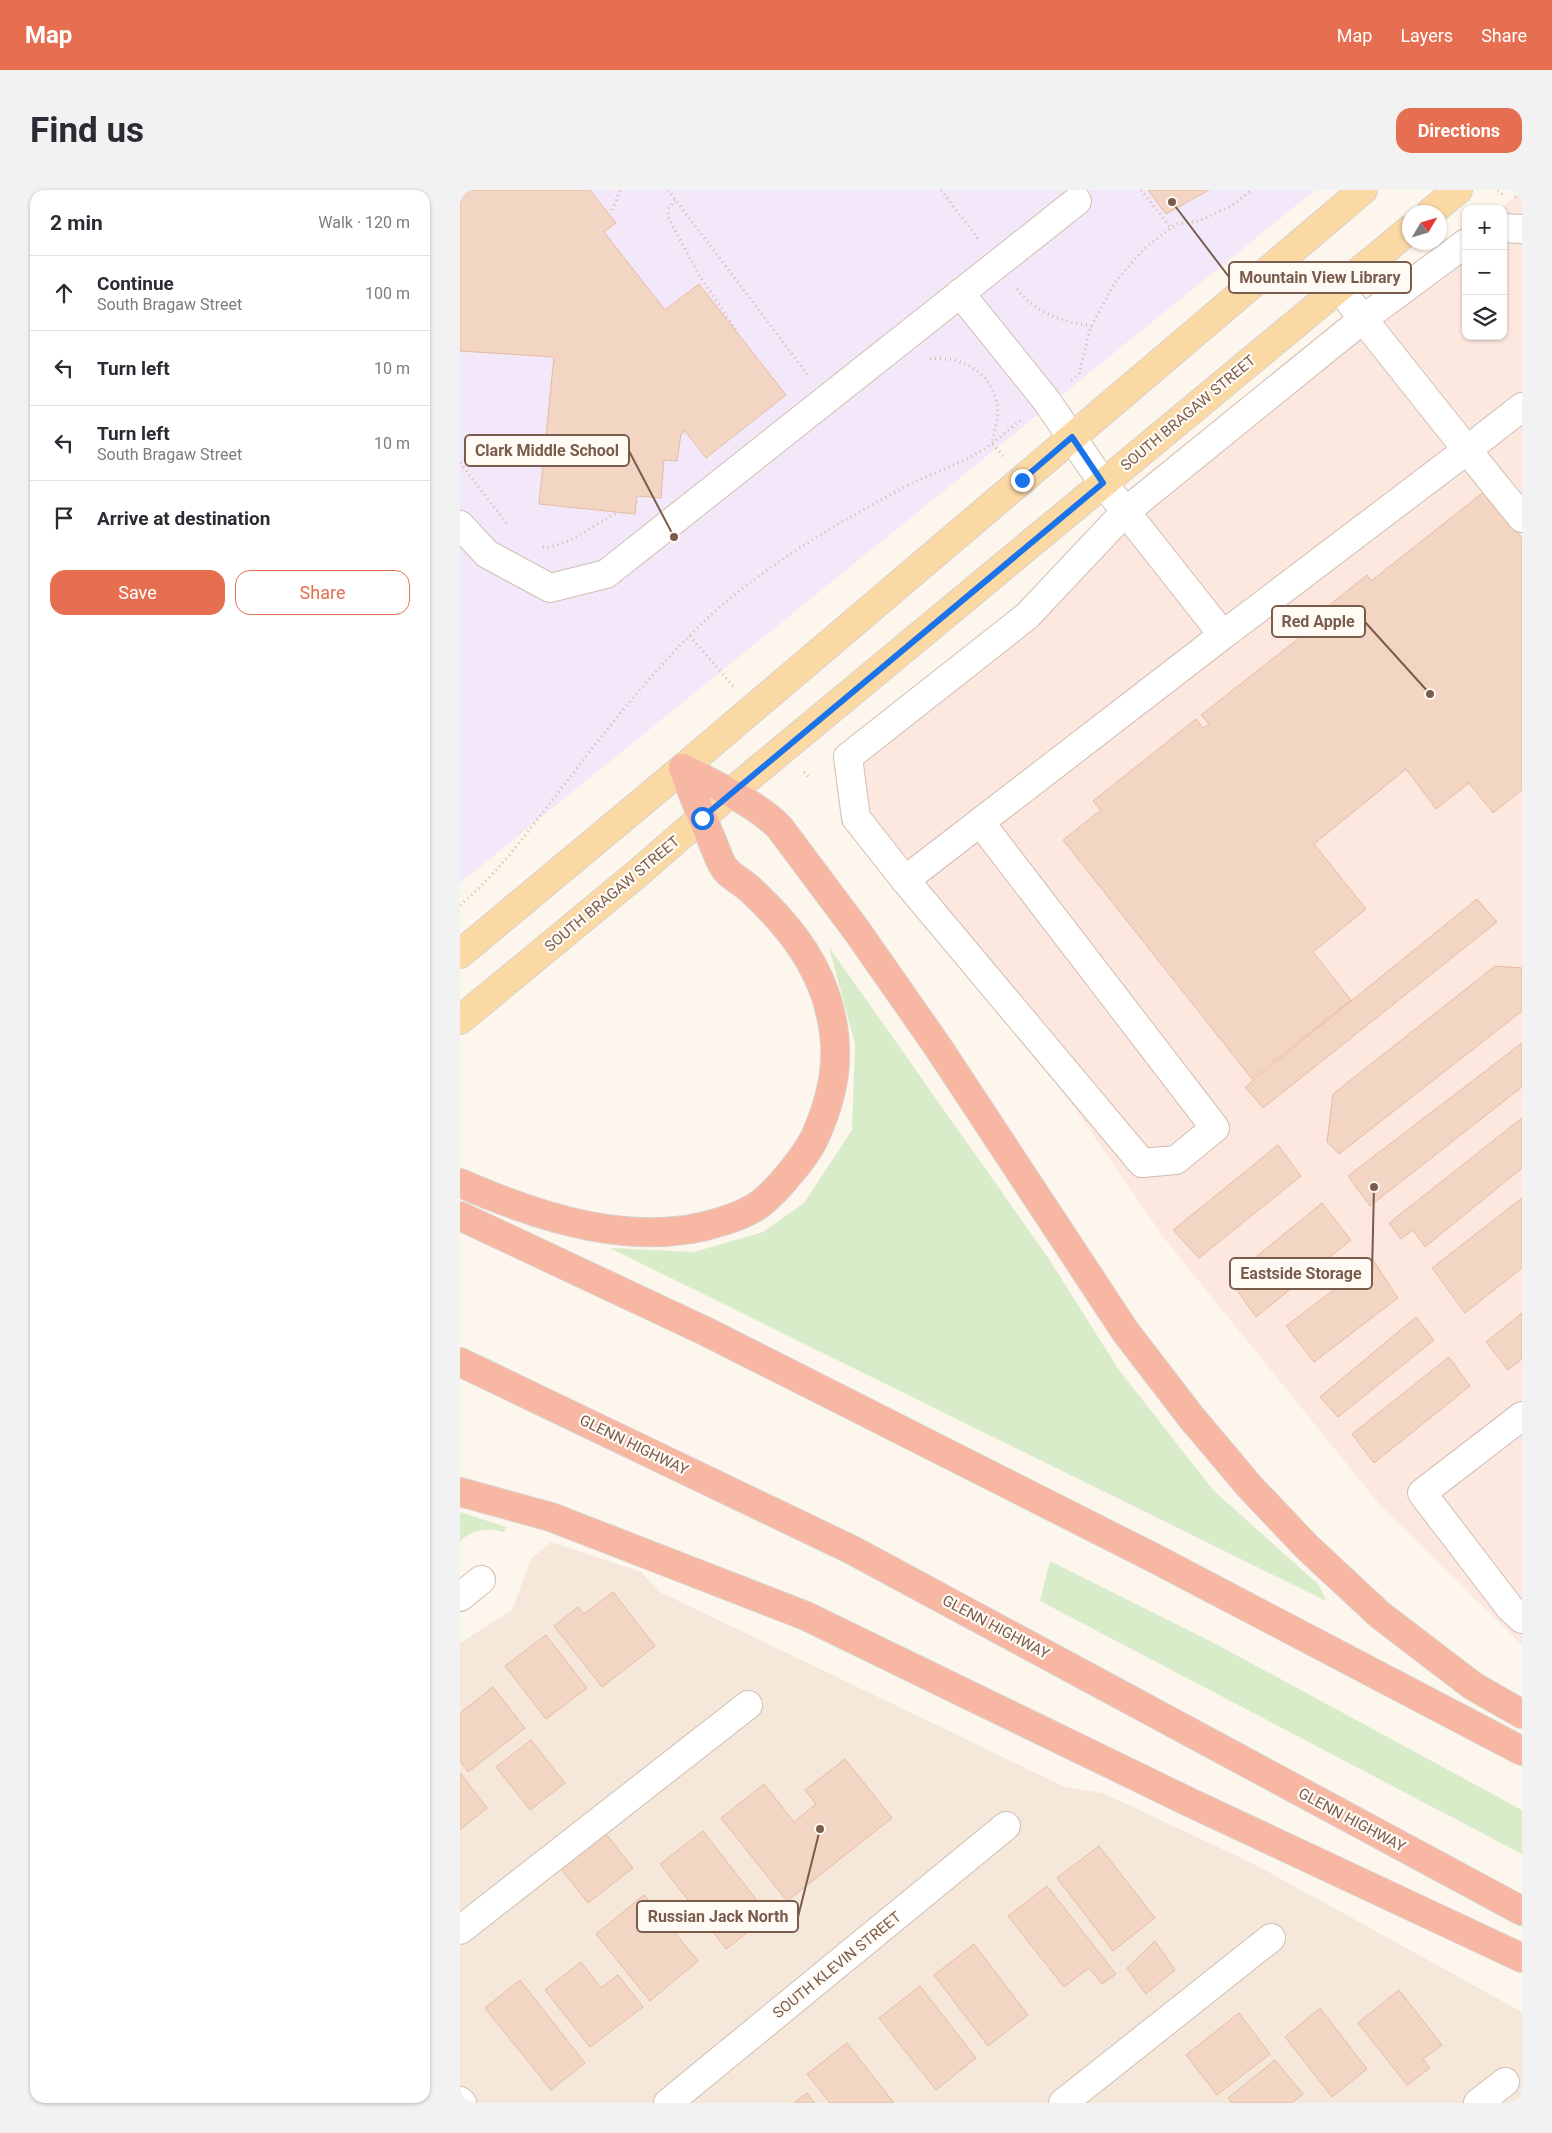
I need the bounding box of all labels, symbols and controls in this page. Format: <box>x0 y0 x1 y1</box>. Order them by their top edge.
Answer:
text: Map <box>25 21 72 49</box>
text: Map <box>1337 25 1372 46</box>
text: Layers <box>1400 25 1453 46</box>
text: Share <box>1481 25 1527 46</box>
button: Directions <box>1396 108 1522 153</box>
text: Find us <box>30 110 144 151</box>
north arrow <box>1402 205 1447 250</box>
map controls <box>1462 205 1507 340</box>
button: + <box>1462 205 1507 250</box>
text: 2 min <box>50 211 103 235</box>
text: Walk · 120 m <box>318 213 410 232</box>
button: − <box>1462 250 1507 295</box>
callout: Mountain View Library <box>1229 262 1411 293</box>
text: Mountain View Library <box>1239 268 1402 287</box>
text: Continue <box>97 272 174 295</box>
icon: ahead <box>50 279 78 307</box>
text: 100 m <box>365 284 410 303</box>
text: South Bragaw Street <box>97 295 242 314</box>
button: layers <box>1462 295 1507 340</box>
street label: SOUTH BRAGAW STREET <box>1117 351 1259 475</box>
icon: left <box>50 354 78 382</box>
text: Turn left <box>97 357 170 380</box>
text: 10 m <box>374 359 410 378</box>
text: Turn left <box>97 422 170 445</box>
icon: left <box>50 429 78 457</box>
text: 10 m <box>374 434 410 453</box>
callout: Clark Middle School <box>465 435 629 466</box>
text: Clark Middle School <box>475 441 619 460</box>
text: South Bragaw Street <box>97 445 242 464</box>
route end <box>1011 469 1034 492</box>
icon: arrive <box>50 504 78 532</box>
text: Arrive at destination <box>97 507 270 530</box>
button: Save <box>50 570 225 615</box>
button: Share <box>235 570 410 615</box>
callout: Red Apple <box>1272 606 1365 637</box>
text: Red Apple <box>1281 612 1355 631</box>
route start <box>691 807 714 830</box>
street label: SOUTH BRAGAW STREET <box>541 832 683 956</box>
callout: Eastside Storage <box>1230 1258 1372 1289</box>
text: Eastside Storage <box>1240 1264 1362 1283</box>
street label: GLENN HIGHWAY <box>577 1411 691 1479</box>
street label: GLENN HIGHWAY <box>939 1591 1053 1663</box>
street label: GLENN HIGHWAY <box>1295 1784 1409 1856</box>
callout: Russian Jack North <box>637 1901 798 1932</box>
text: Russian Jack North <box>648 1907 788 1926</box>
street label: SOUTH KLEVIN STREET <box>769 1908 905 2022</box>

